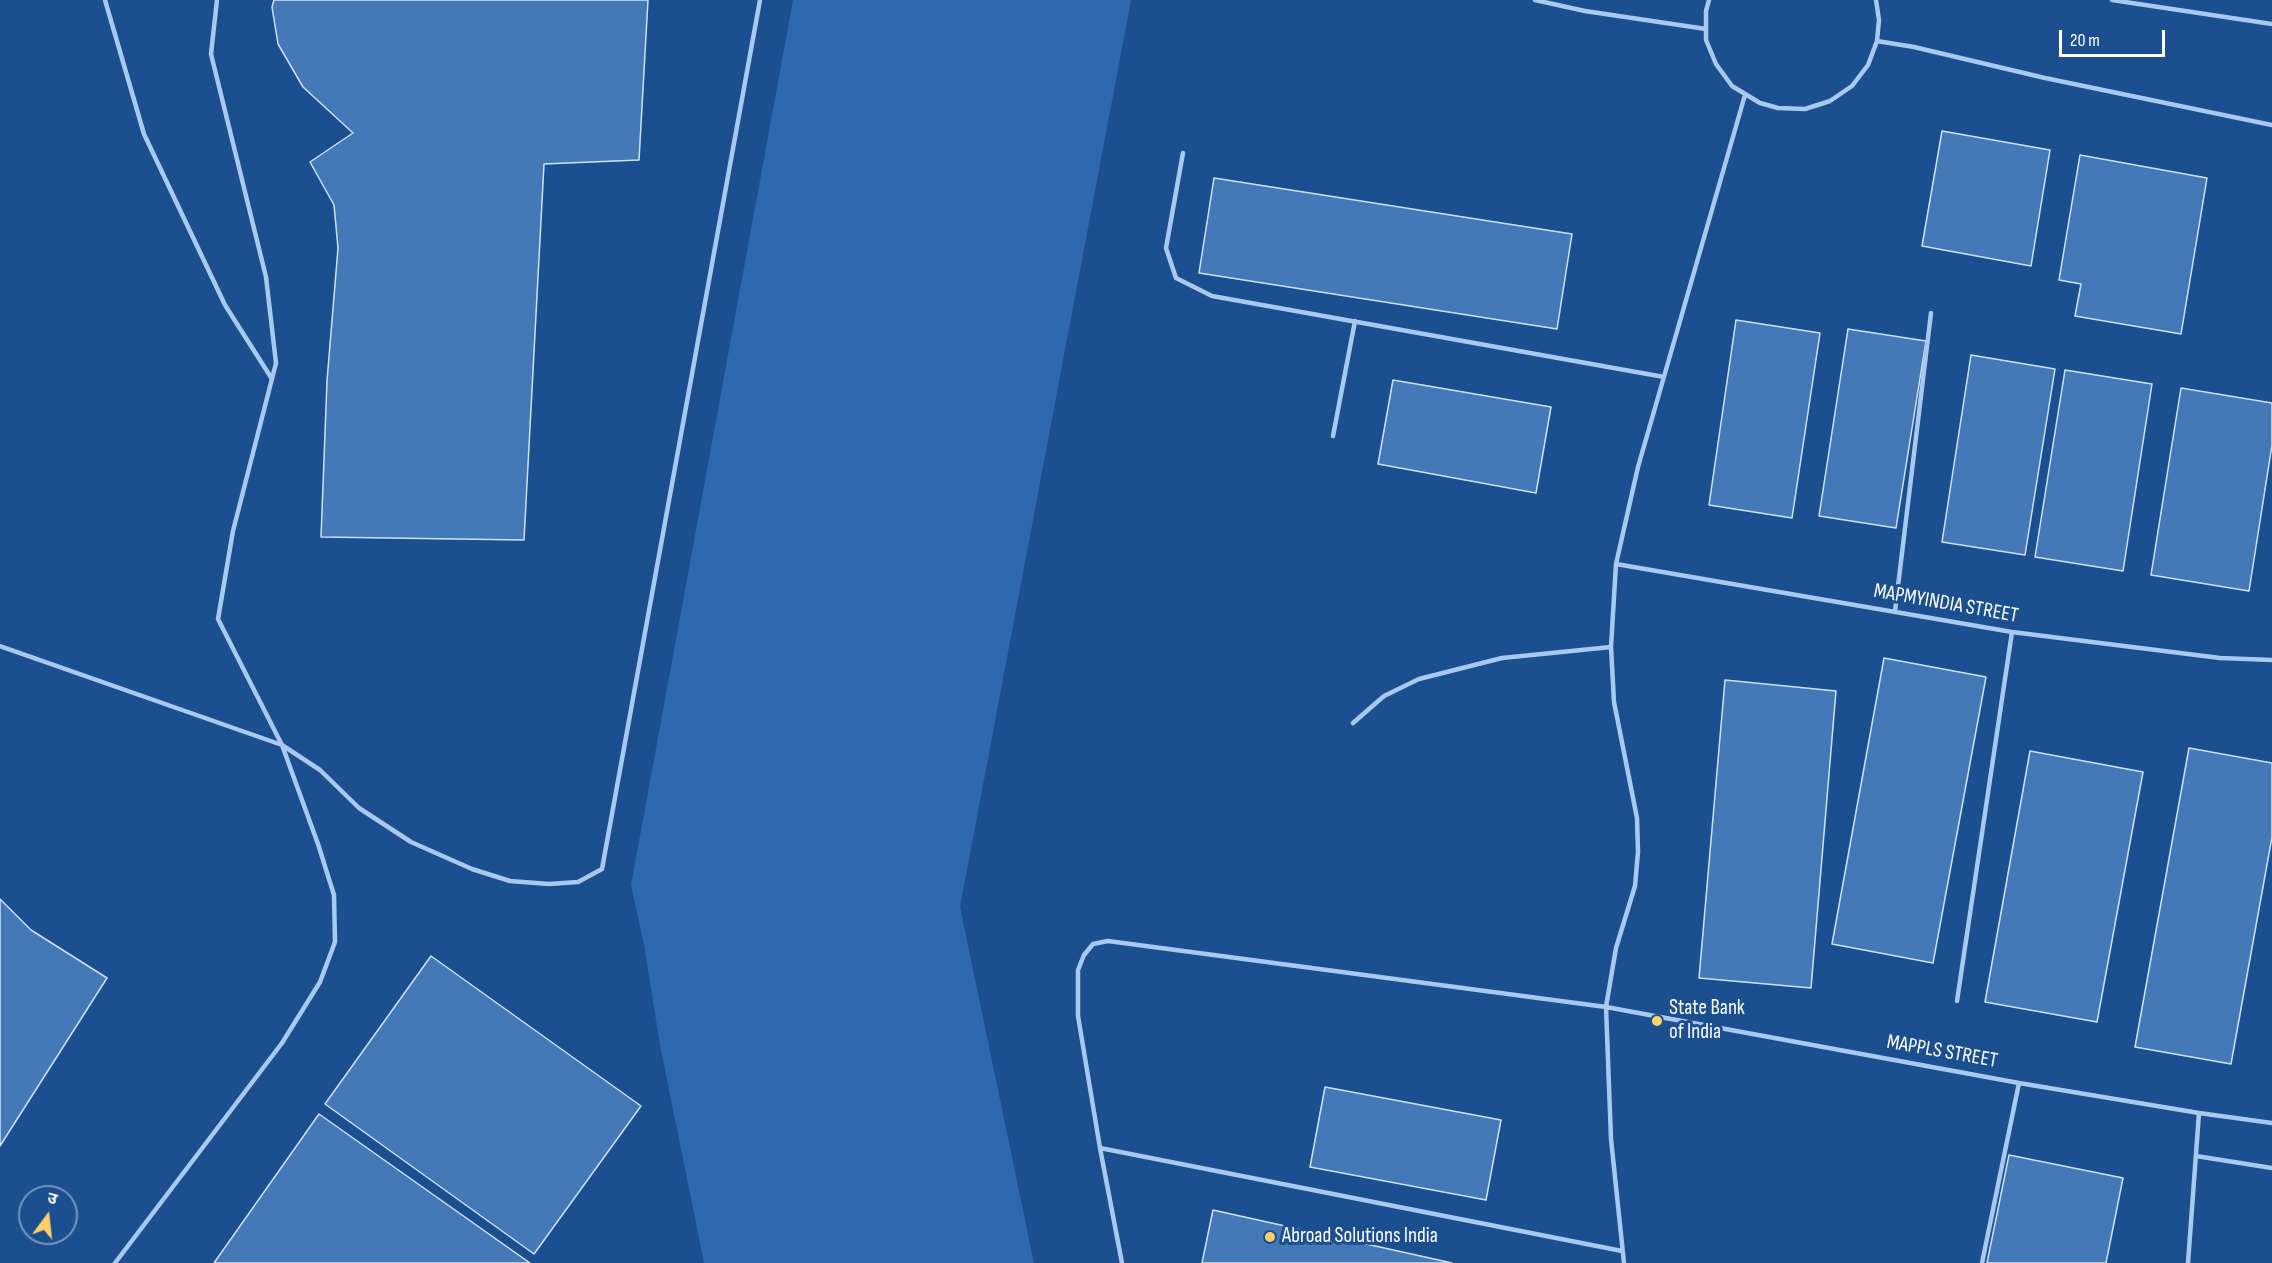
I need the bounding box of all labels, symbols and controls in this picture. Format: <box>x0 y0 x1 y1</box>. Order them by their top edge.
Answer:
scale bar <box>2062 18 2168 56</box>
text: 20 m <box>2070 30 2100 51</box>
street label: MAPMYINDIA STREET <box>1872 579 2020 629</box>
place label: State Bank of India <box>1669 996 1745 1046</box>
marker: State Bank of India <box>1650 1014 1664 1028</box>
street label: MAPPLS STREET <box>1885 1030 1999 1074</box>
north arrow <box>18 1185 78 1245</box>
text: उ <box>45 1189 59 1209</box>
place label: Abroad Solutions India <box>1282 1224 1438 1250</box>
marker: Abroad Solutions India <box>1263 1230 1277 1244</box>

